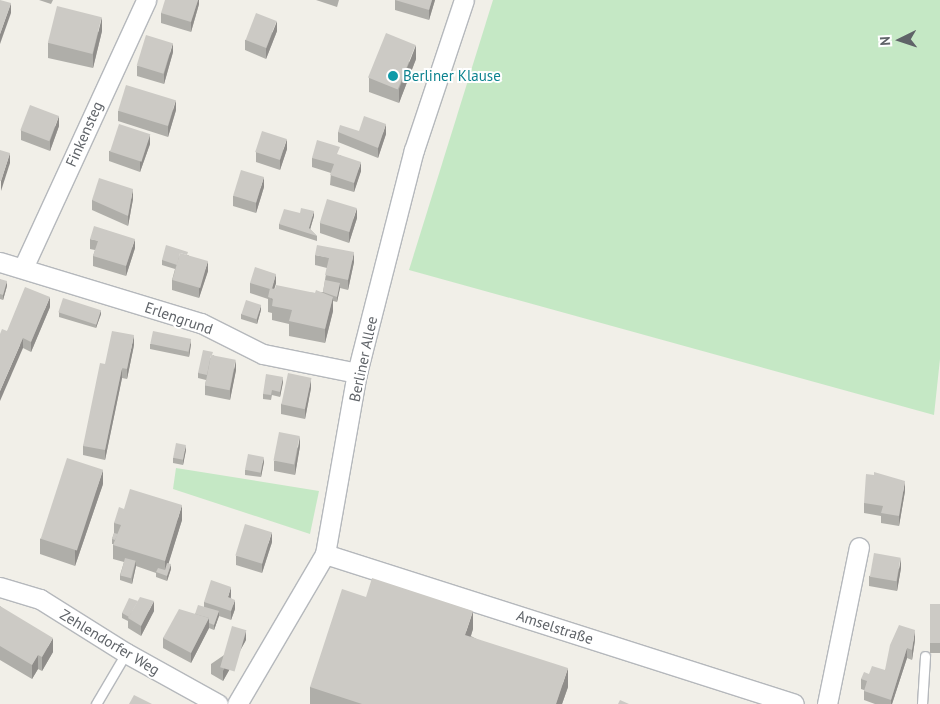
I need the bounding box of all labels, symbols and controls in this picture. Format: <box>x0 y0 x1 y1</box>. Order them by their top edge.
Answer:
north arrow <box>875 15 925 65</box>
text: N <box>876 36 894 46</box>
place label: Berliner Klause <box>403 67 501 85</box>
marker: Berliner Klause <box>387 70 399 82</box>
street label: Finkensteg <box>62 99 106 169</box>
street label: Erlengrund <box>143 298 215 338</box>
street label: Berliner Allee <box>345 314 381 404</box>
street label: Zehlendorfer Weg <box>57 605 163 679</box>
street label: Amselstraße <box>514 606 596 648</box>

